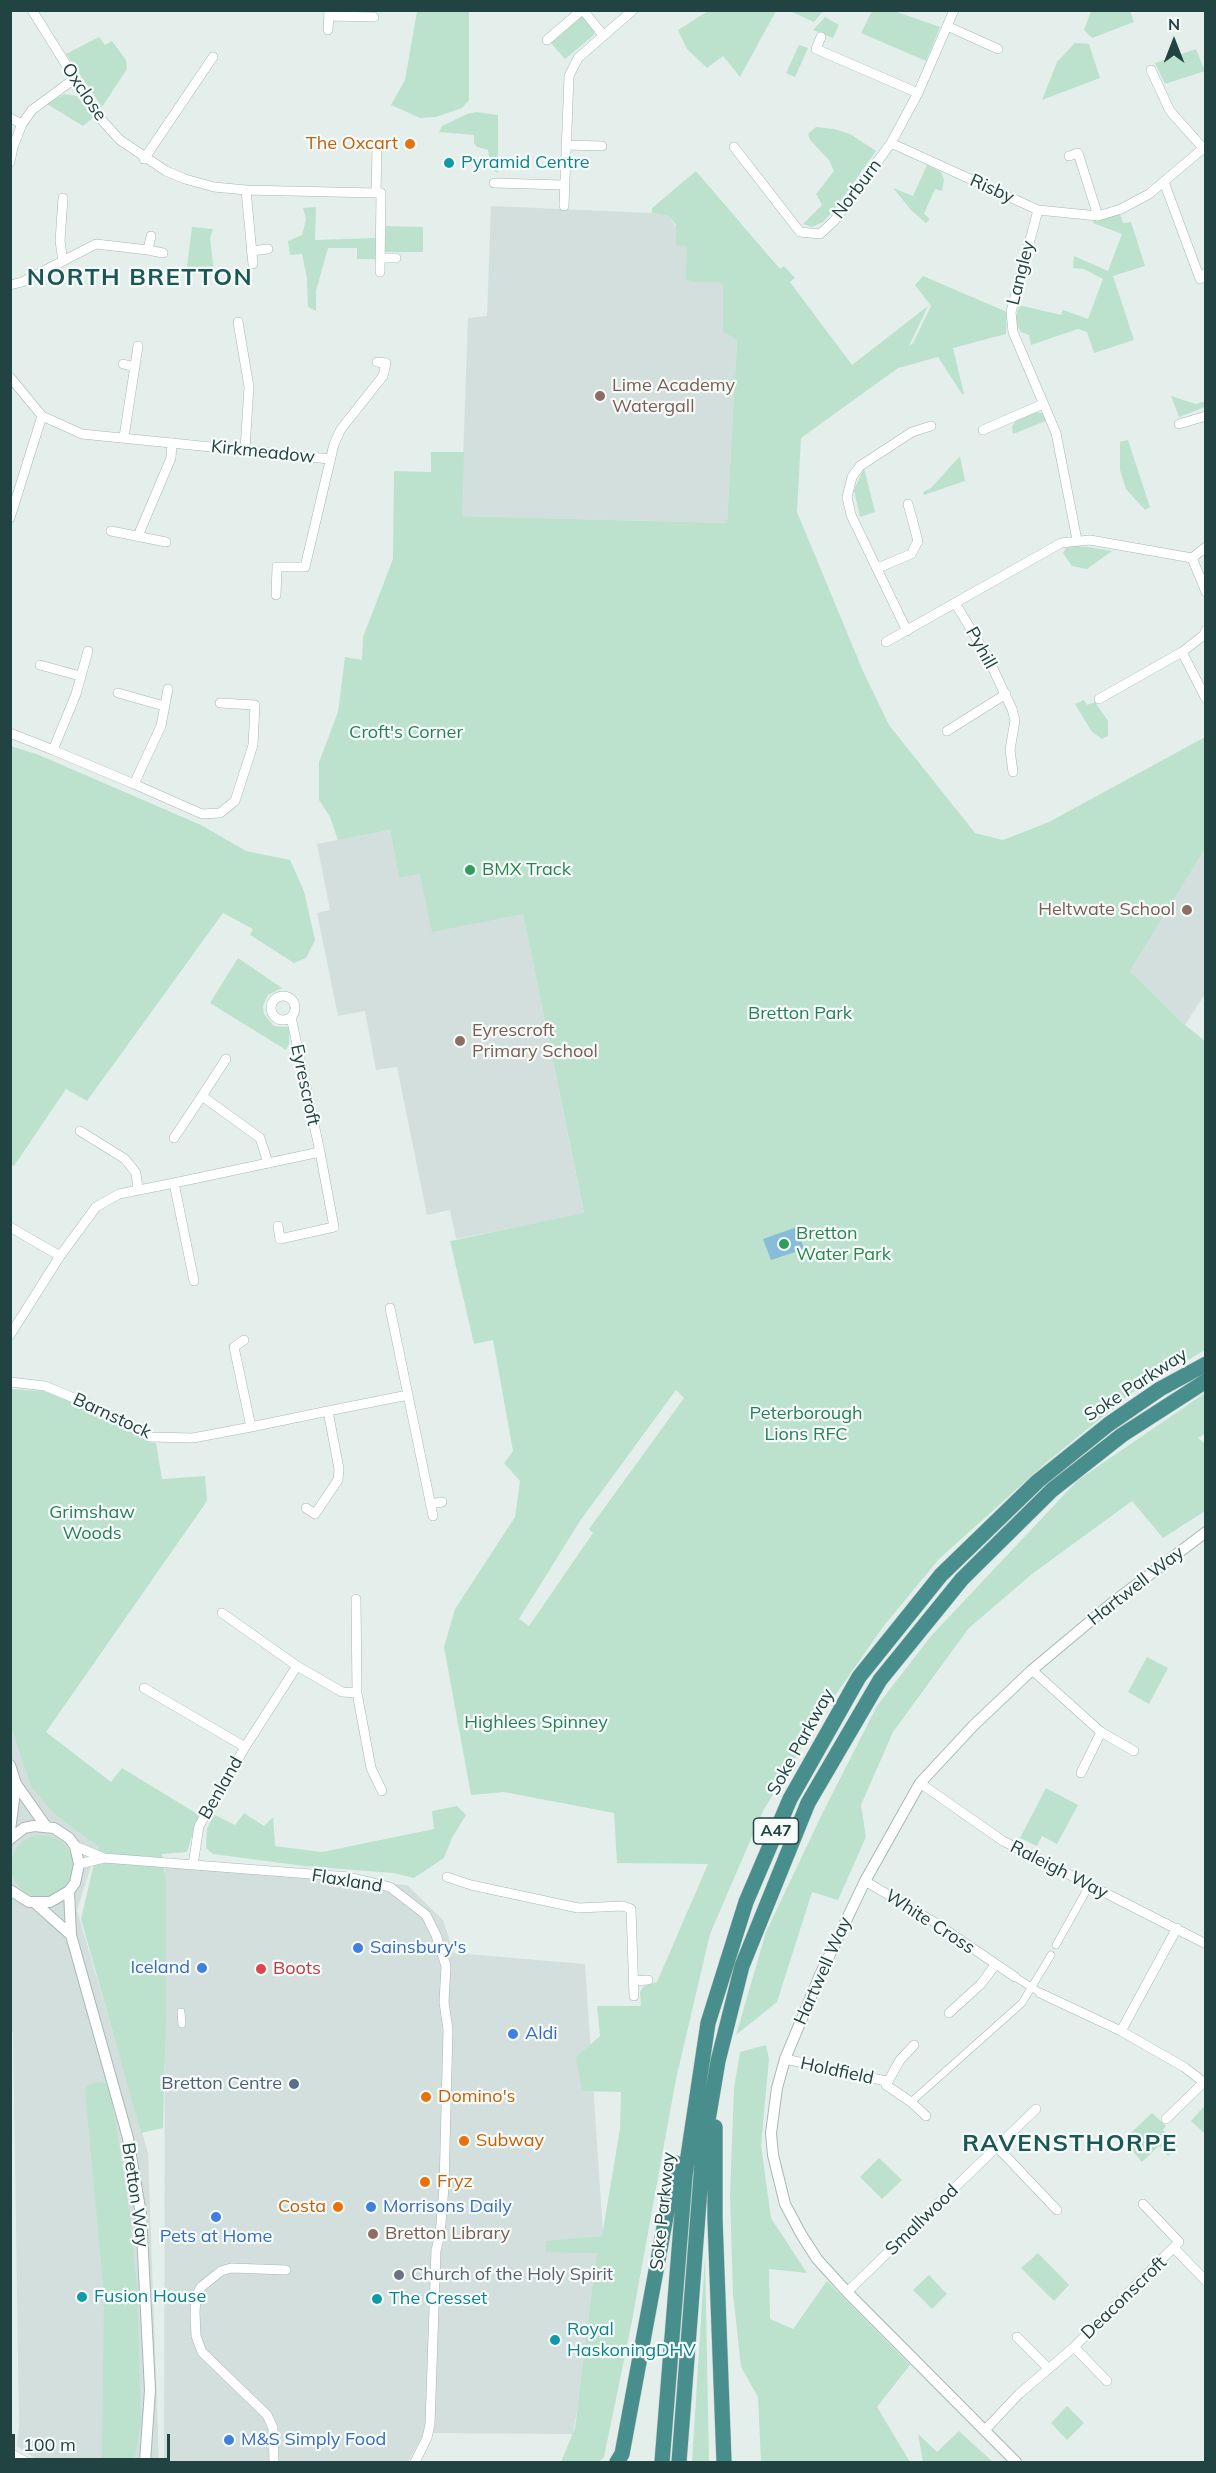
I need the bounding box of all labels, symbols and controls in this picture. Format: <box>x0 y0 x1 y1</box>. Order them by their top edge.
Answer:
north arrow <box>1144 12 1204 72</box>
text: N <box>1168 14 1180 34</box>
street label: Oxclose <box>57 59 111 125</box>
place label: The Oxcart <box>306 133 398 155</box>
marker: The Oxcart <box>403 137 417 151</box>
place label: Pyramid Centre <box>461 152 590 174</box>
street label: Norburn <box>828 155 886 223</box>
marker: Pyramid Centre <box>442 156 456 170</box>
street label: Risby <box>967 170 1017 208</box>
street label: Langley <box>1003 239 1039 307</box>
district label: NORTH BRETTON <box>27 264 253 292</box>
place label: Lime Academy Watergall <box>612 375 735 418</box>
marker: Lime Academy Watergall <box>593 389 607 403</box>
street label: Kirkmeadow <box>210 436 316 468</box>
street label: Pyhill <box>961 623 1001 673</box>
park label: Croft's Corner <box>349 722 463 744</box>
place label: BMX Track <box>482 859 571 881</box>
marker: BMX Track <box>463 863 477 877</box>
place label: Heltwate School <box>1038 899 1175 921</box>
marker: Heltwate School <box>1180 903 1194 917</box>
park label: Bretton Park <box>748 1003 852 1025</box>
place label: Eyrescroft Primary School <box>472 1020 598 1062</box>
marker: Eyrescroft Primary School <box>453 1034 467 1048</box>
street label: Eyrescroft <box>286 1042 324 1128</box>
place label: Bretton Water Park <box>796 1223 891 1266</box>
marker: Bretton Water Park <box>777 1237 791 1251</box>
street label: Soke Parkway <box>1080 1344 1192 1426</box>
street label: Barnstock <box>70 1389 154 1443</box>
park label: Peterborough Lions RFC <box>749 1403 863 1446</box>
park label: Grimshaw Woods <box>49 1502 135 1544</box>
street label: Hartwell Way <box>1084 1542 1188 1630</box>
street label: Soke Parkway <box>763 1685 839 1799</box>
park label: Highlees Spinney <box>464 1712 608 1734</box>
street label: Benland <box>194 1753 248 1823</box>
road number: A47 <box>754 1818 798 1844</box>
street label: Raleigh Way <box>1006 1836 1112 1904</box>
street label: Flaxland <box>310 1865 384 1897</box>
street label: White Cross <box>881 1885 979 1959</box>
street label: Hartwell Way <box>790 1914 856 2028</box>
place label: Sainsbury's <box>370 1937 466 1959</box>
marker: Sainsbury's <box>351 1941 365 1955</box>
place label: Iceland <box>130 1957 190 1979</box>
place label: Boots <box>273 1958 321 1980</box>
marker: Iceland <box>195 1961 209 1975</box>
marker: Boots <box>254 1962 268 1976</box>
place label: Aldi <box>525 2023 558 2045</box>
marker: Aldi <box>506 2027 520 2041</box>
street label: Holdfield <box>798 2053 876 2089</box>
place label: Bretton Centre <box>161 2073 282 2095</box>
marker: Bretton Centre <box>287 2077 301 2091</box>
place label: Domino's <box>438 2086 516 2108</box>
marker: Domino's <box>419 2090 433 2104</box>
place label: Subway <box>476 2130 544 2152</box>
district label: RAVENSTHORPE <box>962 2130 1178 2158</box>
marker: Subway <box>457 2134 471 2148</box>
street label: Bretton Way <box>117 2141 153 2249</box>
street label: Soke Parkway <box>646 2151 680 2271</box>
place label: Fryz <box>437 2171 473 2193</box>
marker: Fryz <box>418 2175 432 2189</box>
street label: Smallwood <box>881 2180 963 2260</box>
place label: Costa <box>278 2196 326 2218</box>
place label: Morrisons Daily <box>383 2196 512 2218</box>
marker: Costa <box>331 2200 345 2214</box>
marker: Morrisons Daily <box>364 2200 378 2214</box>
marker: Pets at Home <box>209 2210 223 2224</box>
place label: Bretton Library <box>385 2223 510 2245</box>
place label: Pets at Home <box>160 2226 272 2248</box>
marker: Bretton Library <box>366 2227 380 2241</box>
street label: Deaconscroft <box>1077 2252 1171 2344</box>
place label: Church of the Holy Spirit <box>411 2264 613 2286</box>
marker: Church of the Holy Spirit <box>392 2268 406 2282</box>
place label: Fusion House <box>94 2286 206 2308</box>
place label: The Cresset <box>389 2288 487 2310</box>
marker: Fusion House <box>75 2290 89 2304</box>
marker: The Cresset <box>370 2292 384 2306</box>
place label: Royal HaskoningDHV <box>567 2319 696 2362</box>
marker: Royal HaskoningDHV <box>548 2333 562 2347</box>
scale bar <box>15 2422 172 2460</box>
place label: M&S Simply Food <box>241 2429 386 2451</box>
text: 100 m <box>23 2433 76 2456</box>
marker: M&S Simply Food <box>222 2433 236 2447</box>

